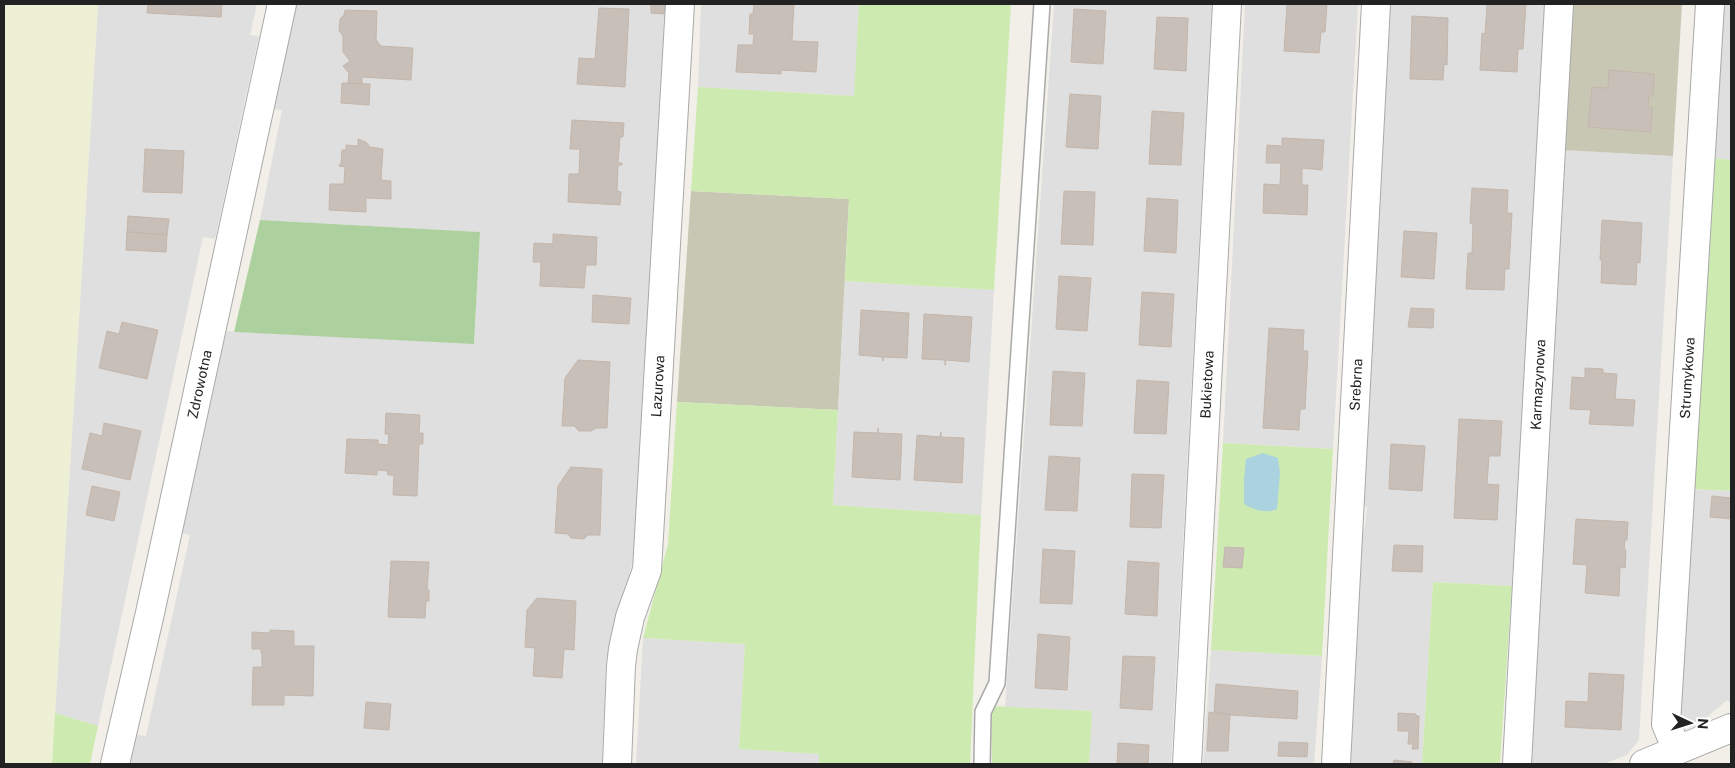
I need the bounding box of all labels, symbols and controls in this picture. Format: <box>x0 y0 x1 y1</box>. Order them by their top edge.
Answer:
street label: Strumykowa <box>1677 337 1698 419</box>
street label: Karmazynowa <box>1527 339 1548 430</box>
street label: Zdrowotna <box>184 348 215 420</box>
street label: Bukietowa <box>1197 350 1217 419</box>
street label: Lazurowa <box>648 355 668 418</box>
street label: Srebrna <box>1347 358 1365 411</box>
north arrow <box>1665 698 1715 748</box>
text: N <box>1695 718 1711 730</box>

